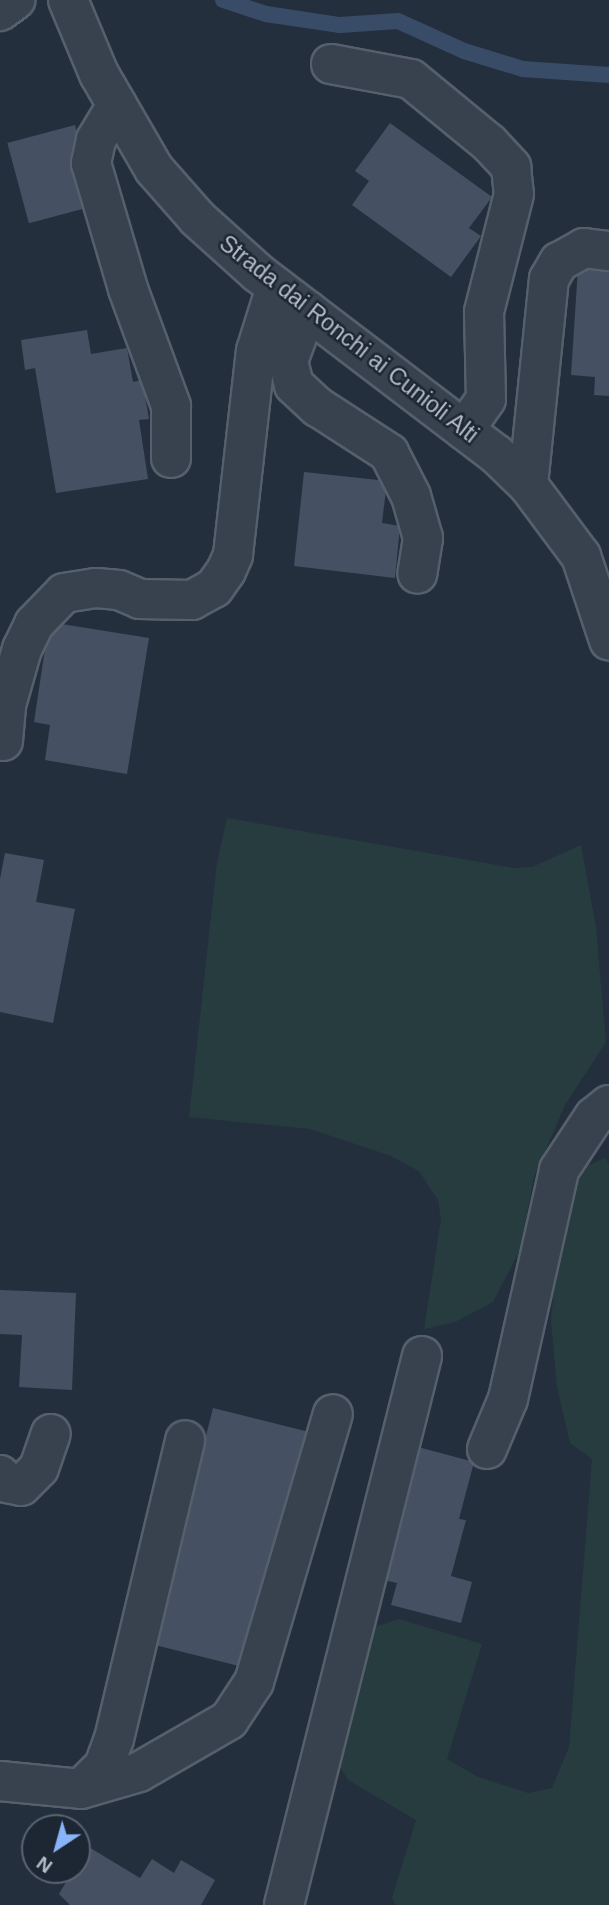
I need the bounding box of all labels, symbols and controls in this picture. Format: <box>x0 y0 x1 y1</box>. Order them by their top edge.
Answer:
street label: Strada dai Ronchi ai Cunioli Alti <box>214 229 484 449</box>
north arrow <box>21 1814 91 1884</box>
text: N <box>33 1852 56 1877</box>

